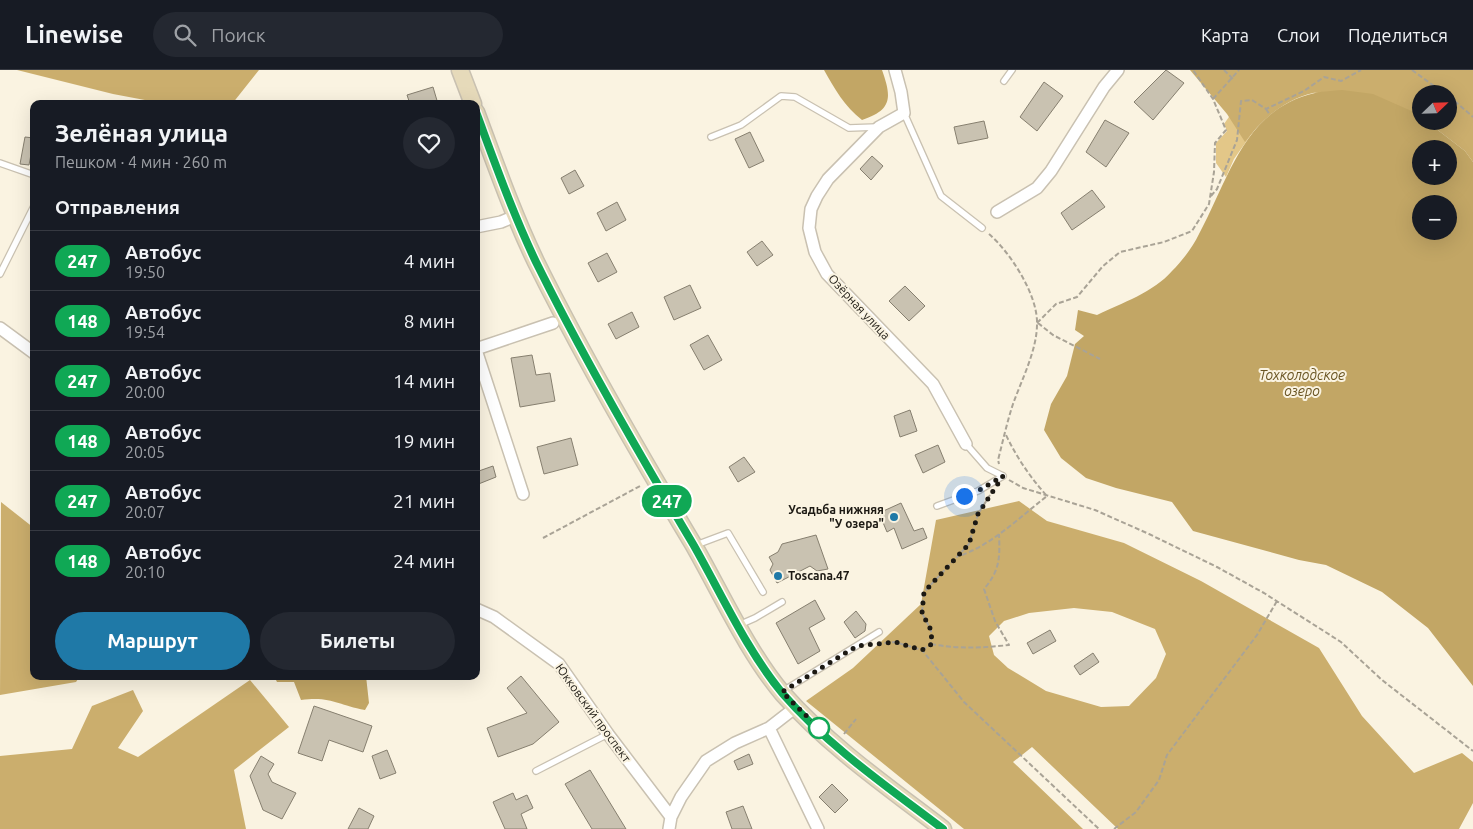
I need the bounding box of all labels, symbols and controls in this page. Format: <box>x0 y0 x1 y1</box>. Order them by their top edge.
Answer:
search box <box>153 12 503 57</box>
text: Linewise <box>25 21 123 48</box>
icon: search <box>171 21 199 49</box>
text: Поиск <box>211 24 265 46</box>
text: Карта <box>1201 25 1249 45</box>
text: Слои <box>1277 25 1320 45</box>
text: Поделиться <box>1348 25 1448 45</box>
north arrow <box>1412 85 1458 130</box>
map controls <box>1412 85 1457 240</box>
button: heart <box>403 117 455 169</box>
text: Зелёная улица <box>55 120 228 147</box>
button: + <box>1412 140 1457 185</box>
text: Пешком · 4 мин · 260 m <box>55 153 227 171</box>
button: − <box>1412 195 1457 240</box>
text: Отправления <box>55 196 180 218</box>
text: Автобус <box>125 241 201 263</box>
text: 4 мин <box>404 250 455 272</box>
text: 247 <box>67 251 98 271</box>
text: 19:50 <box>125 263 165 281</box>
street label: Озёрная улица <box>826 272 893 342</box>
text: Автобус <box>125 301 201 323</box>
text: 8 мин <box>404 310 455 332</box>
text: 148 <box>67 311 98 331</box>
text: 19:54 <box>125 323 165 341</box>
text: Автобус <box>125 361 201 383</box>
water label: Тохколодское озеро <box>1259 367 1345 399</box>
text: 14 мин <box>393 370 455 392</box>
text: 247 <box>67 371 98 391</box>
text: 20:00 <box>125 383 165 401</box>
text: Автобус <box>125 421 201 443</box>
text: 19 мин <box>393 430 455 452</box>
text: 148 <box>67 431 98 451</box>
text: 20:05 <box>125 443 165 461</box>
text: Автобус <box>125 481 201 503</box>
your location <box>952 484 977 509</box>
line badge: 247 <box>638 485 696 517</box>
text: 21 мин <box>393 490 455 512</box>
text: 247 <box>67 491 98 511</box>
text: 247 <box>652 491 682 511</box>
text: 20:07 <box>125 503 165 521</box>
place label: Усадьба нижняя "У озера" <box>788 503 884 530</box>
marker: Усадьба нижняя "У озера" <box>888 511 900 523</box>
text: Автобус <box>125 541 201 563</box>
text: 24 мин <box>393 550 455 572</box>
text: 148 <box>67 551 98 571</box>
text: 20:10 <box>125 563 165 581</box>
place label: Toscana.47 <box>788 569 850 582</box>
marker: Toscana.47 <box>772 570 784 582</box>
button: Маршрут <box>55 612 250 670</box>
button: Билеты <box>260 612 455 670</box>
street label: Юкковский проспект <box>553 661 634 765</box>
unlabelled marker <box>808 717 830 739</box>

